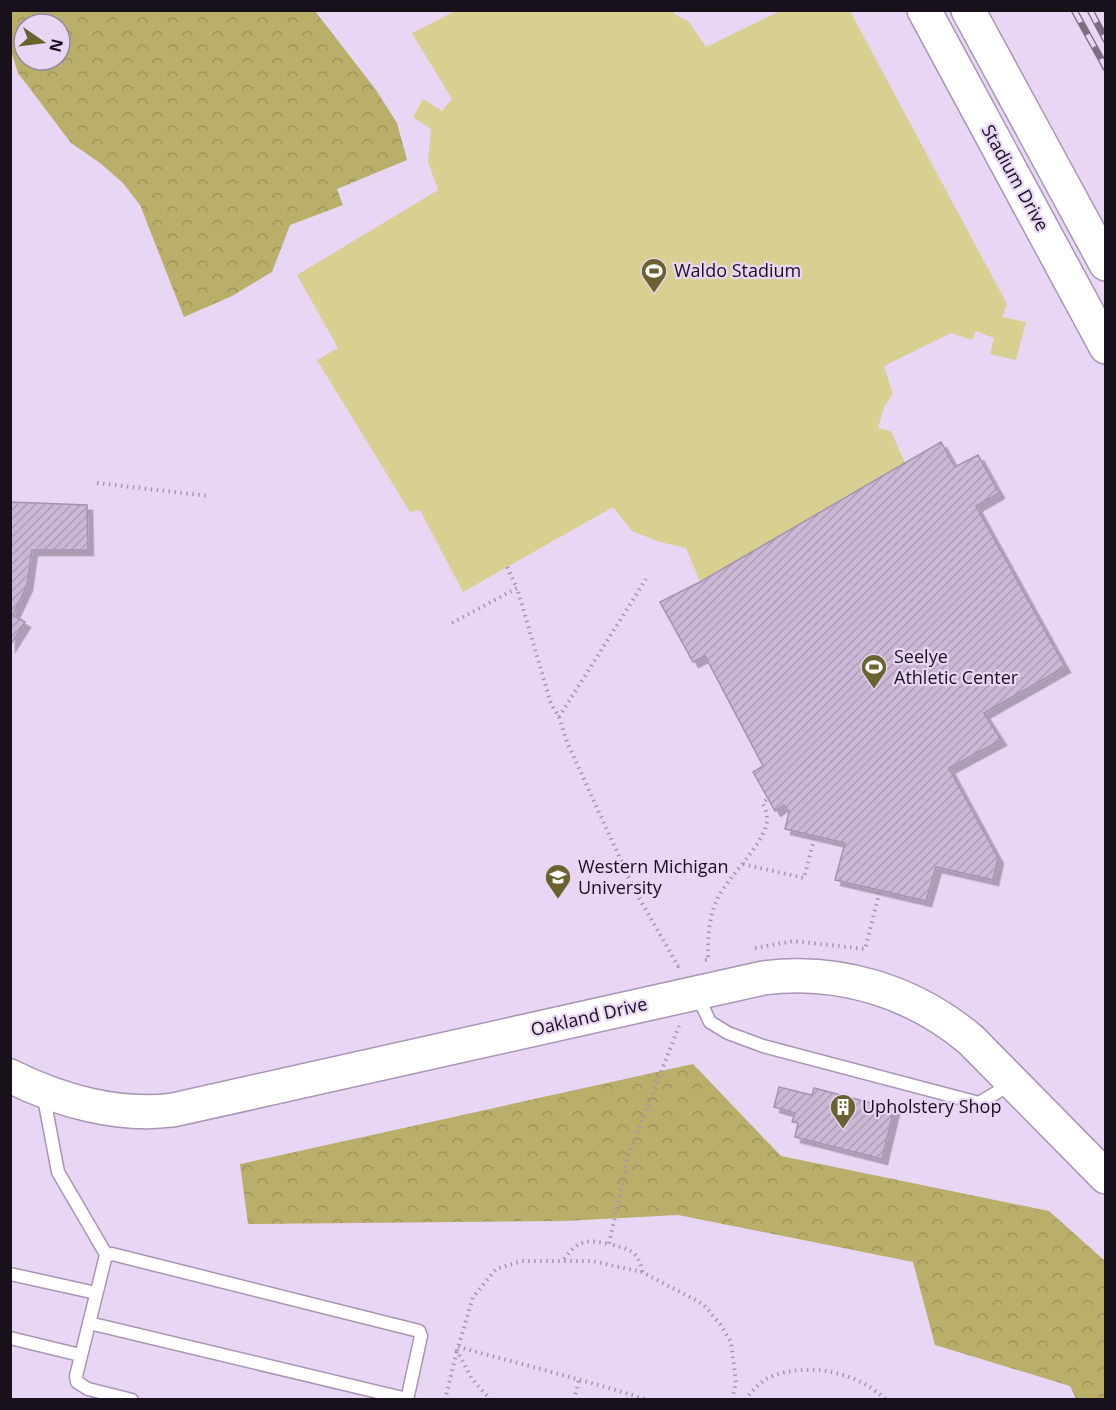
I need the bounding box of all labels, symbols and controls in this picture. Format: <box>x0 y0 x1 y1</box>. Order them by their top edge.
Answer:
north arrow <box>12 12 72 72</box>
text: N <box>44 37 69 55</box>
street label: Stadium Drive <box>977 120 1055 235</box>
sports icon: Waldo Stadium <box>639 256 669 294</box>
place label: Waldo Stadium <box>674 258 801 282</box>
place label: Seelye Athletic Center <box>894 644 1019 689</box>
sports icon: Seelye Athletic Center <box>859 652 889 690</box>
place label: Western Michigan University <box>578 854 729 899</box>
school or university icon: Western Michigan University <box>543 862 573 900</box>
street label: Oakland Drive <box>528 991 649 1041</box>
building icon: Upholstery Shop <box>828 1092 858 1130</box>
place label: Upholstery Shop <box>862 1094 1001 1118</box>

